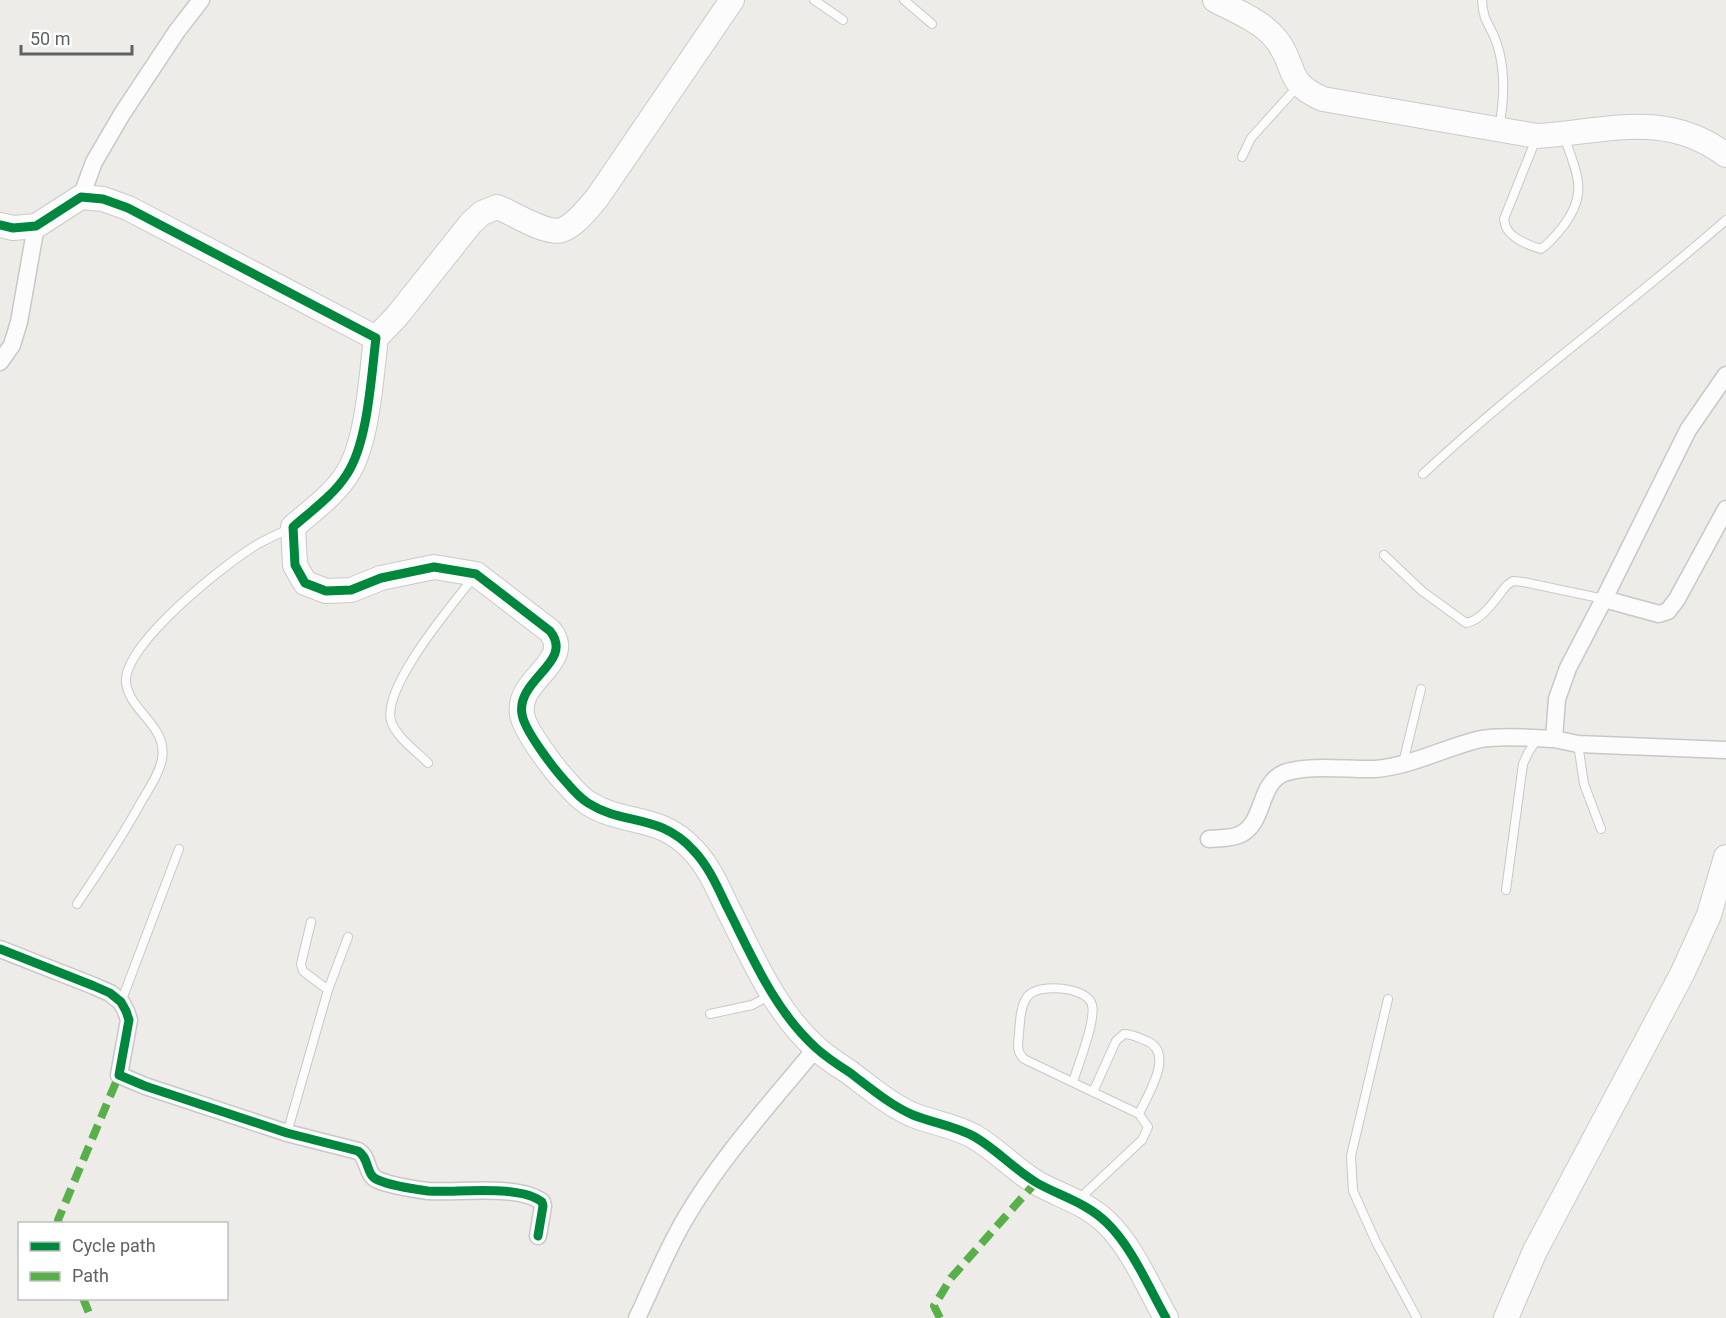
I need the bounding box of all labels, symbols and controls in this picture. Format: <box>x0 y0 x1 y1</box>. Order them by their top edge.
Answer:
scale bar <box>21 18 132 56</box>
text: 50 m <box>30 28 70 49</box>
legend <box>18 1222 228 1300</box>
text: Cycle path <box>72 1235 156 1256</box>
text: Path <box>72 1265 109 1286</box>

